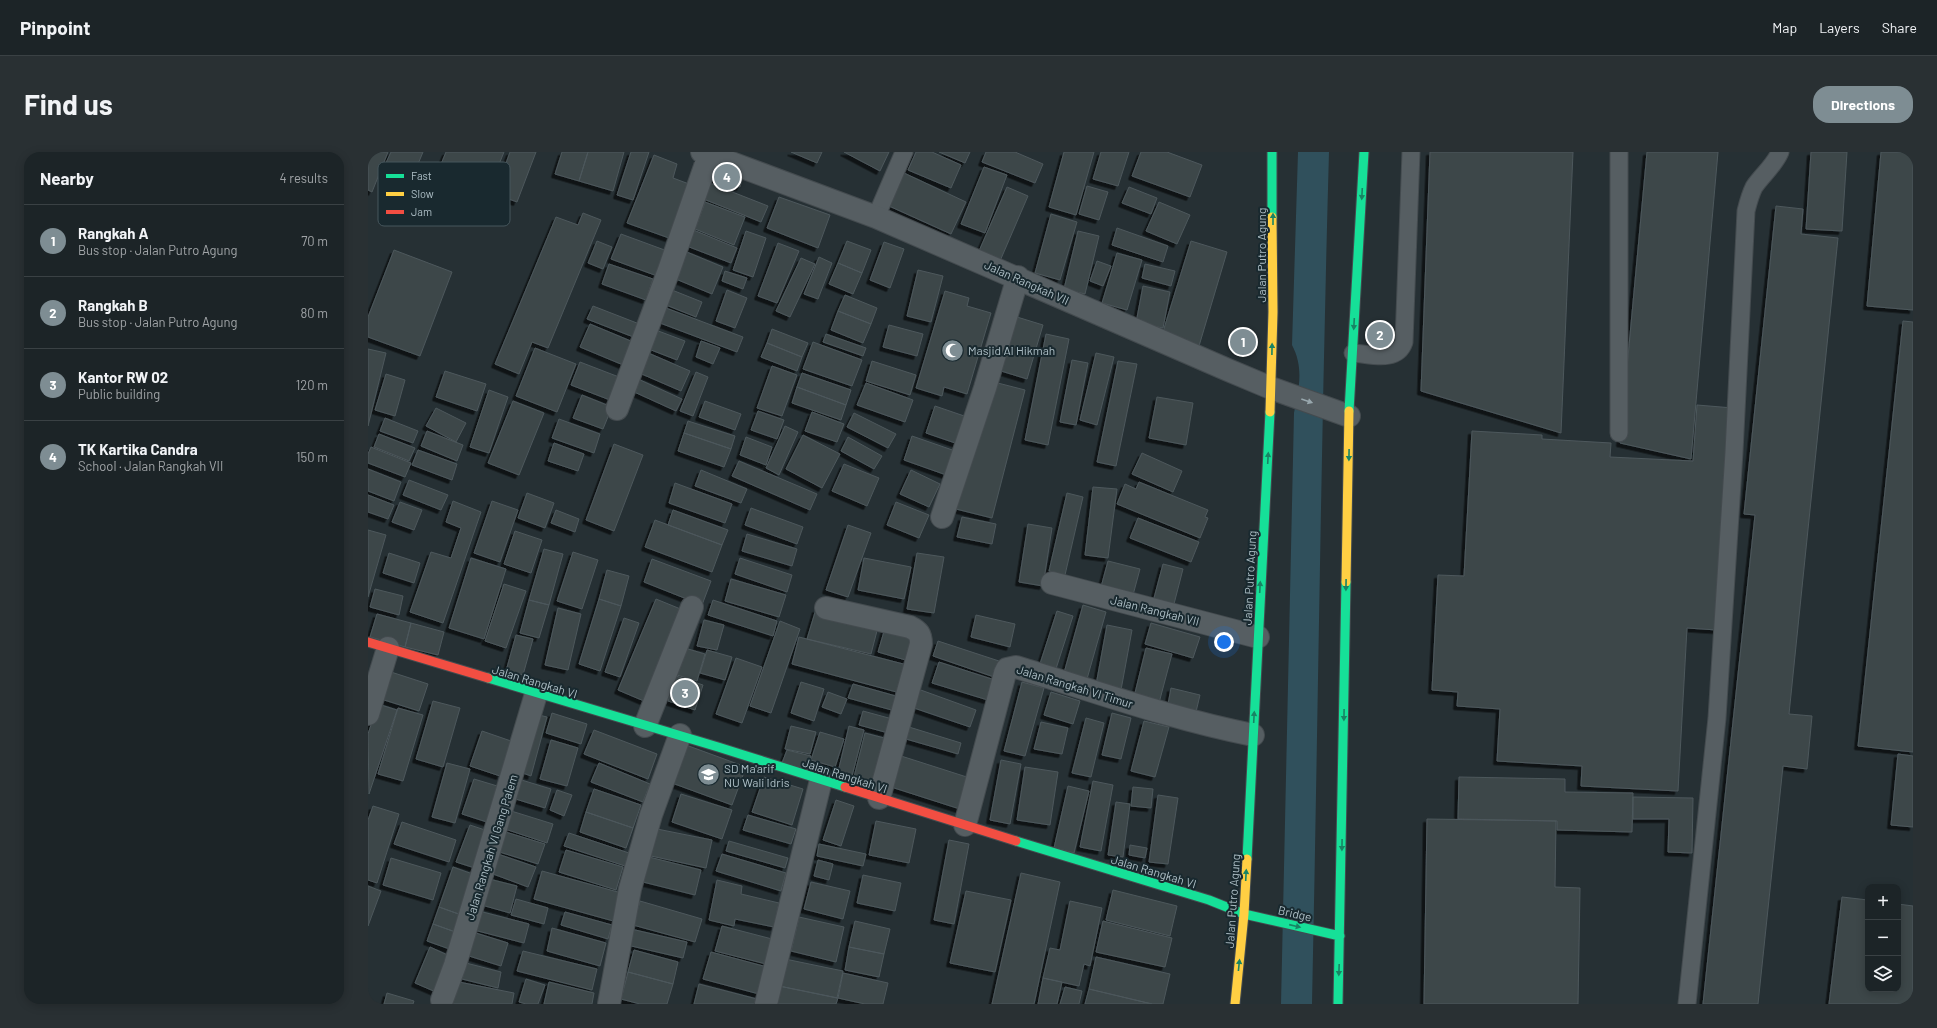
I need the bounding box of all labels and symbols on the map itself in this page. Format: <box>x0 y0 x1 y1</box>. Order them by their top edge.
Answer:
legend <box>378 162 510 226</box>
pin: 4 <box>714 162 740 192</box>
text: Fast <box>411 169 432 182</box>
text: Slow <box>411 187 434 200</box>
one-way arrow <box>1358 188 1365 200</box>
text: Jam <box>411 205 432 218</box>
street label: Jalan Putro Agung <box>1254 208 1268 302</box>
one-way arrow <box>1270 212 1276 225</box>
street label: Jalan Rangkah VII <box>982 257 1072 307</box>
one-way arrow <box>1351 318 1358 330</box>
pin: 2 <box>1367 320 1393 350</box>
pin: 1 <box>1230 327 1256 357</box>
mosque icon: Masjid Al Hikmah <box>940 337 966 363</box>
place label: Masjid Al Hikmah <box>968 343 1055 357</box>
one-way arrow <box>1269 343 1276 355</box>
one-way arrow <box>1302 398 1314 404</box>
one-way arrow <box>1346 449 1352 462</box>
one-way arrow <box>1264 452 1271 464</box>
street label: Jalan Putro Agung <box>1240 530 1258 626</box>
one-way arrow <box>1343 579 1350 591</box>
one-way arrow <box>1257 581 1264 593</box>
street label: Jalan Rangkah VII <box>1109 592 1201 628</box>
your location <box>1214 632 1234 652</box>
street label: Jalan Rangkah VI <box>491 661 579 701</box>
street label: Jalan Rangkah VI Timur <box>1015 662 1136 711</box>
pin: 3 <box>672 678 698 708</box>
one-way arrow <box>1341 709 1347 722</box>
one-way arrow <box>1251 710 1257 723</box>
street label: Jalan Rangkah VI <box>801 755 889 795</box>
place label: SD Ma'arif NU Wali Idris <box>724 761 790 789</box>
school or university icon: SD Ma'arif NU Wali Idris <box>696 762 722 788</box>
street label: Jalan Rangkah VI Gang Palem <box>462 772 520 922</box>
one-way arrow <box>1339 839 1345 852</box>
street label: Jalan Rangkah VI <box>1110 851 1198 891</box>
street label: Jalan Putro Agung <box>1222 853 1242 949</box>
one-way arrow <box>1243 869 1250 881</box>
street label: Bridge <box>1277 902 1313 924</box>
one-way arrow <box>1289 923 1301 929</box>
one-way arrow <box>1236 959 1243 971</box>
one-way arrow <box>1336 964 1343 976</box>

